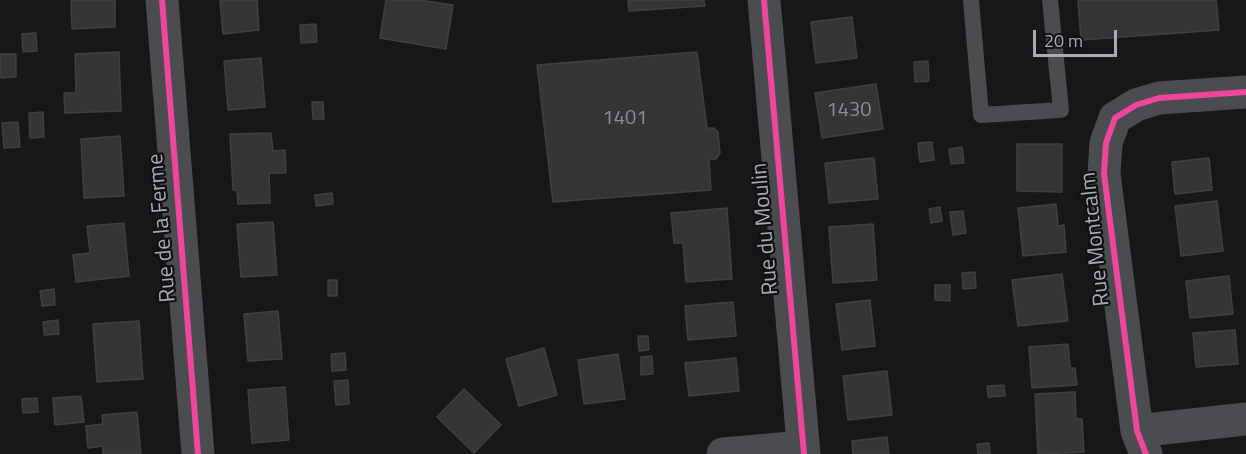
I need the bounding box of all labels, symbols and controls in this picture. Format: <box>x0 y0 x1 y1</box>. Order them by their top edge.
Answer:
scale bar <box>1036 18 1120 56</box>
text: 20 m <box>1044 27 1083 54</box>
house number: 1430 <box>827 99 871 123</box>
house number: 1401 <box>603 107 647 131</box>
street label: Rue de la Ferme <box>143 153 183 303</box>
street label: Rue du Moulin <box>747 162 785 296</box>
street label: Rue Montcalm <box>1076 171 1116 307</box>

